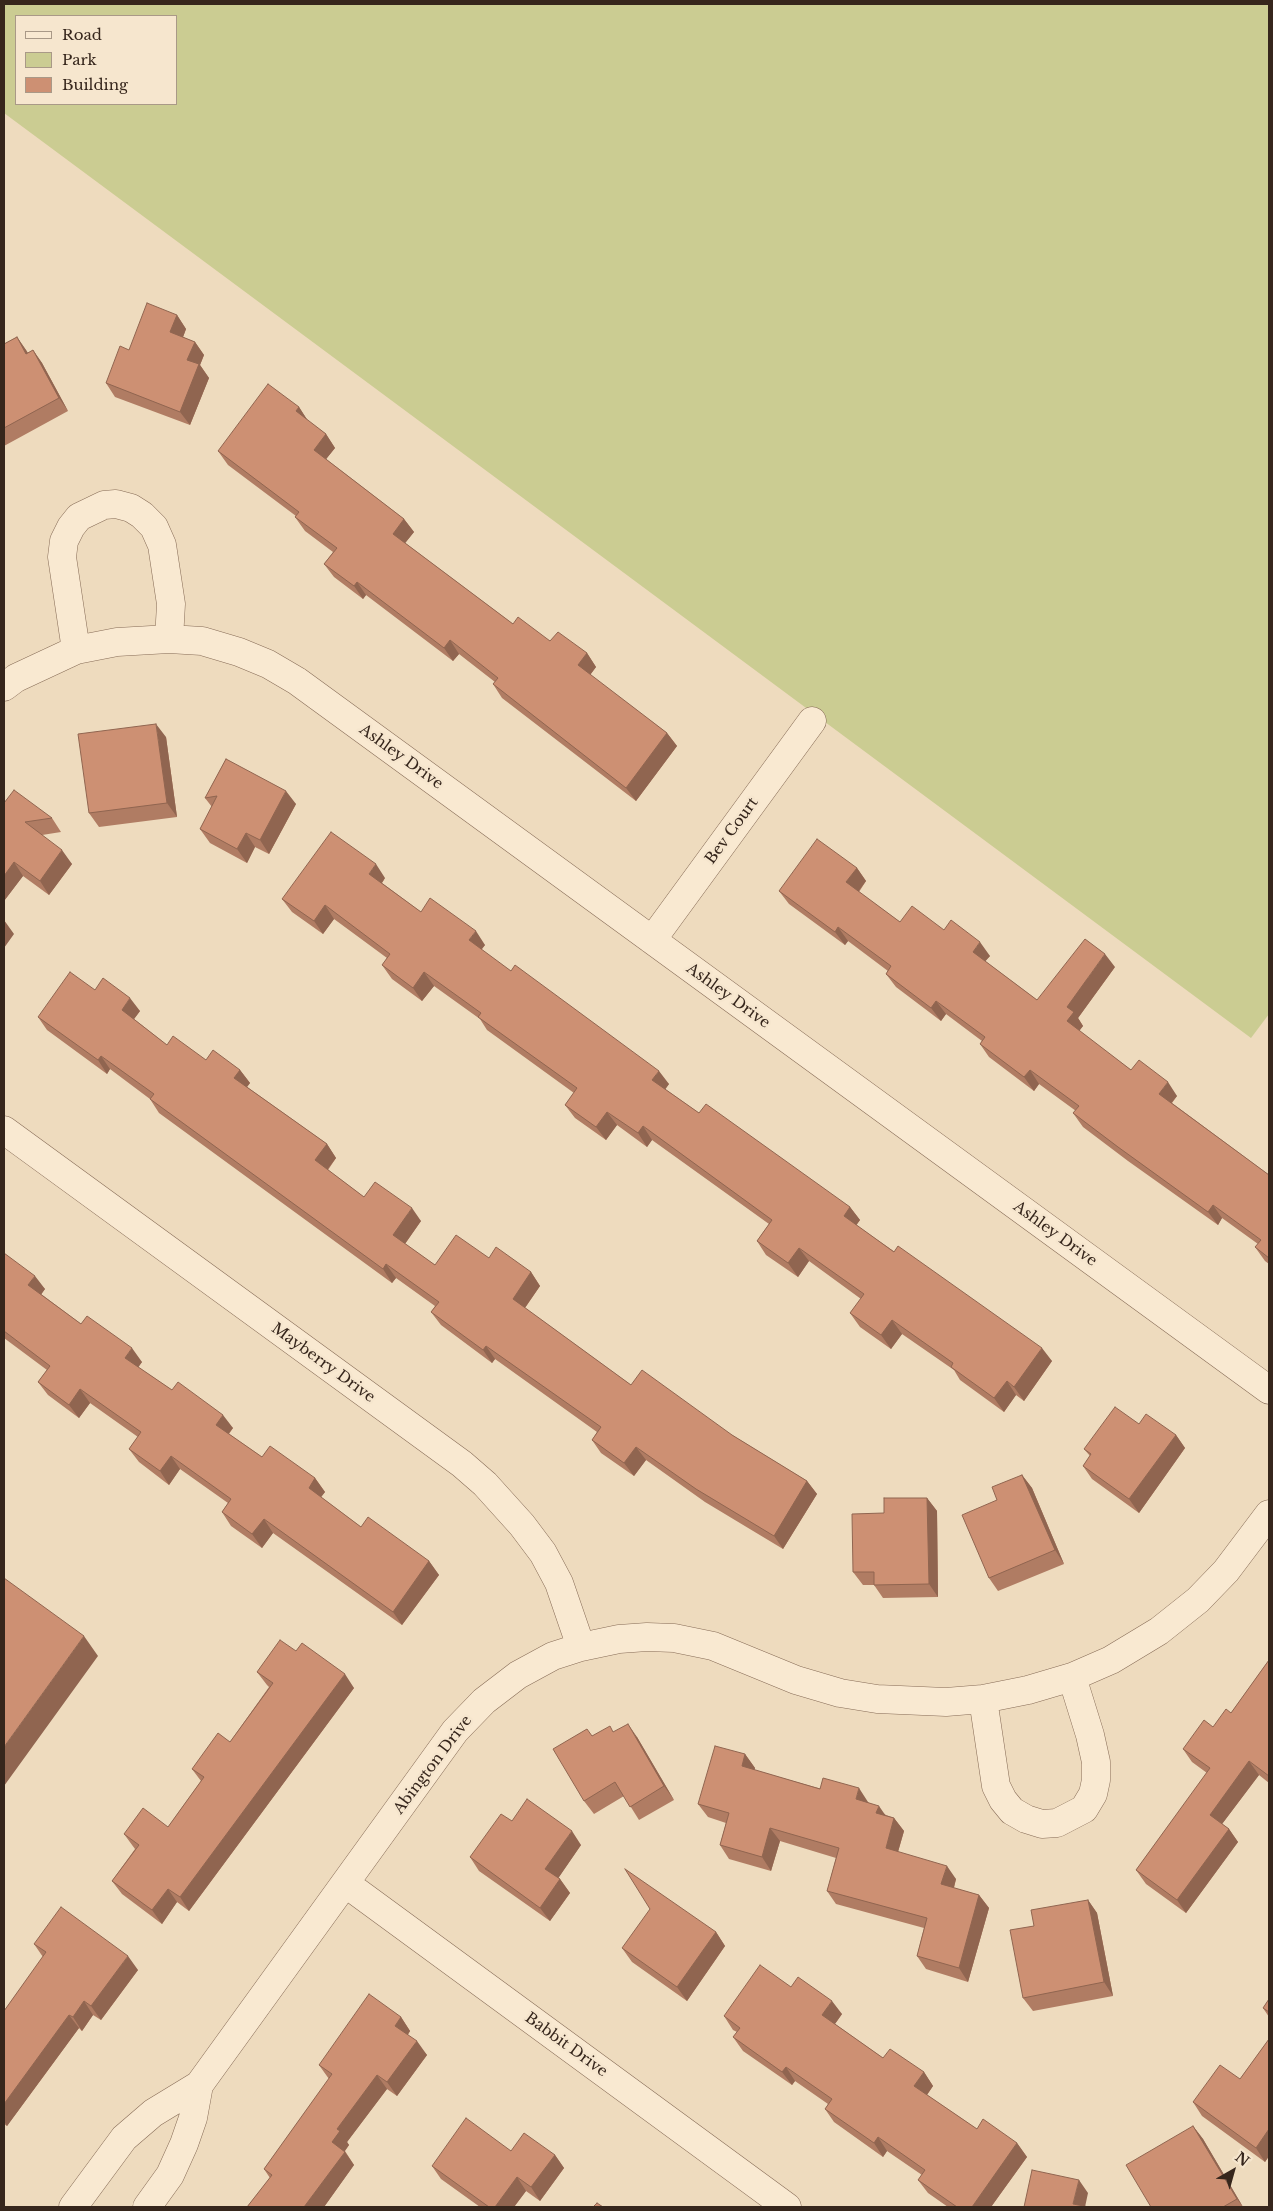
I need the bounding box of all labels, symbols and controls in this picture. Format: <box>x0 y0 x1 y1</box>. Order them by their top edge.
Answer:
legend <box>15 15 178 105</box>
text: Road <box>62 25 102 44</box>
text: Park <box>62 50 97 69</box>
text: Building <box>62 75 128 94</box>
street label: Ashley Drive <box>356 721 446 793</box>
street label: Bev Court <box>702 794 762 868</box>
street label: Ashley Drive <box>683 960 773 1032</box>
street label: Ashley Drive <box>1010 1198 1100 1270</box>
street label: Mayberry Drive <box>268 1319 378 1407</box>
street label: Abington Drive <box>390 1712 476 1818</box>
street label: Babbit Drive <box>521 2009 611 2081</box>
north arrow <box>1208 2146 1258 2196</box>
text: N <box>1231 2148 1253 2170</box>

